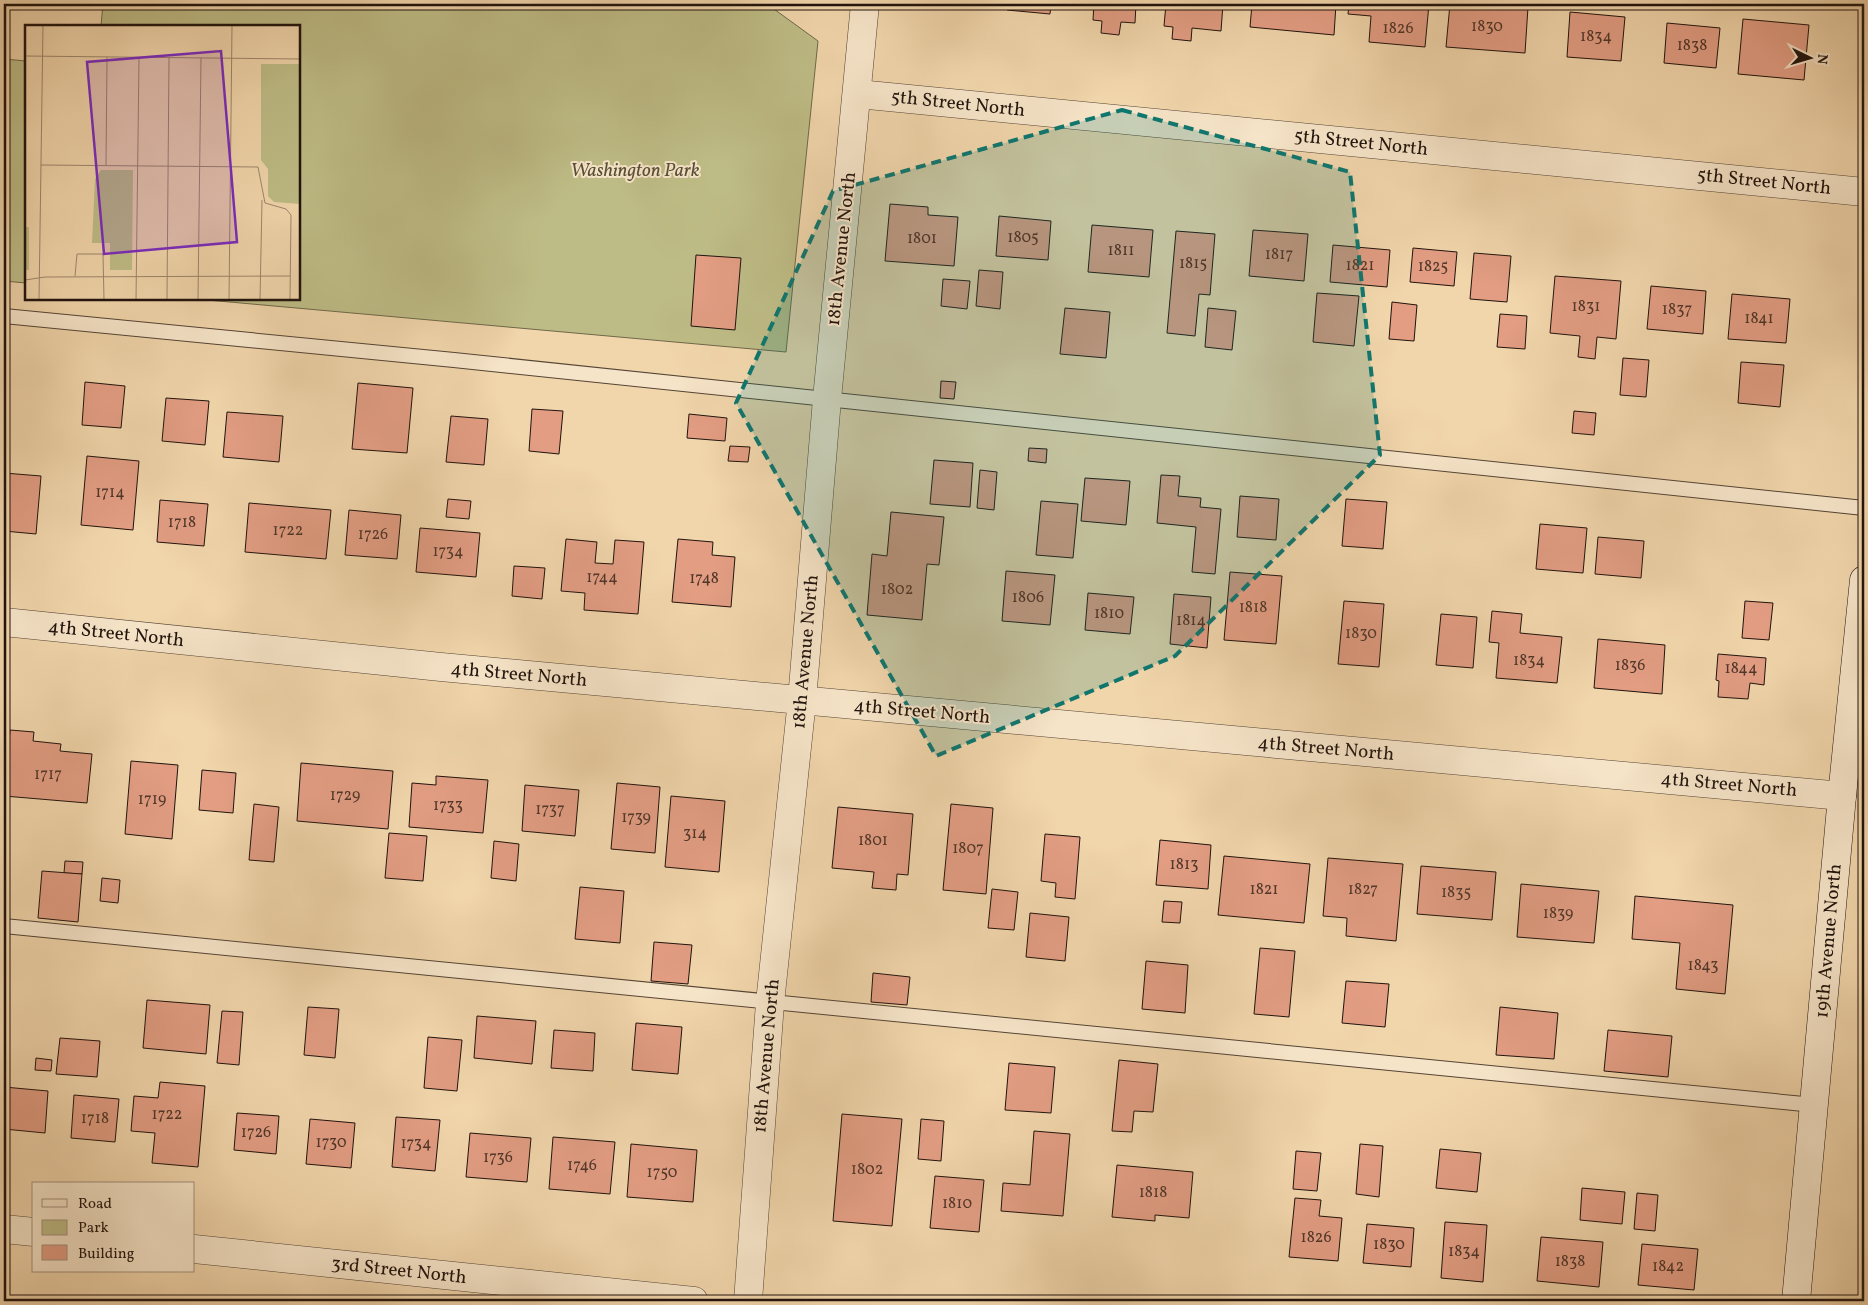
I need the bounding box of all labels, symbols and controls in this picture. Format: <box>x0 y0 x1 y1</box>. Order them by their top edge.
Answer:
house number: 1830 <box>1471 16 1503 38</box>
house number: 1826 <box>1382 18 1414 40</box>
inset map <box>25 25 300 300</box>
house number: 1834 <box>1580 26 1612 48</box>
north arrow <box>1786 32 1836 82</box>
house number: 1838 <box>1677 35 1707 57</box>
text: N <box>1812 53 1831 65</box>
street label: 5th Street North <box>890 84 1026 124</box>
street label: 5th Street North <box>1293 123 1429 163</box>
park label: Washington Park <box>570 158 700 184</box>
street label: 5th Street North <box>1696 162 1832 202</box>
street label: 18th Avenue North <box>821 171 863 327</box>
house number: 1805 <box>1007 227 1039 249</box>
house number: 1801 <box>907 228 937 250</box>
house number: 1811 <box>1108 240 1134 262</box>
house number: 1817 <box>1265 244 1293 266</box>
house number: 1815 <box>1179 253 1207 275</box>
house number: 1821 <box>1345 255 1375 277</box>
house number: 1825 <box>1418 256 1448 278</box>
house number: 1831 <box>1572 296 1600 318</box>
house number: 1837 <box>1662 299 1692 321</box>
house number: 1841 <box>1744 308 1774 330</box>
house number: 1714 <box>95 482 125 504</box>
house number: 1718 <box>168 512 196 534</box>
house number: 1722 <box>273 520 303 542</box>
house number: 1726 <box>358 524 388 546</box>
house number: 1734 <box>432 541 464 563</box>
house number: 1744 <box>586 567 618 589</box>
house number: 1748 <box>689 568 719 590</box>
street label: 18th Avenue North <box>786 574 826 730</box>
house number: 1802 <box>881 579 913 601</box>
house number: 1806 <box>1012 587 1044 609</box>
house number: 1818 <box>1239 597 1267 619</box>
house number: 1810 <box>1094 603 1124 625</box>
house number: 1814 <box>1176 610 1206 632</box>
street label: 4th Street North <box>47 614 185 654</box>
house number: 1830 <box>1345 623 1377 645</box>
house number: 1834 <box>1513 650 1545 672</box>
house number: 1836 <box>1615 655 1645 677</box>
street label: 4th Street North <box>450 656 588 694</box>
house number: 1844 <box>1725 658 1757 680</box>
street label: 4th Street North <box>853 693 991 731</box>
street label: 4th Street North <box>1257 730 1395 768</box>
house number: 1717 <box>34 764 62 786</box>
street label: 4th Street North <box>1660 766 1798 804</box>
house number: 1729 <box>330 785 360 807</box>
house number: 1719 <box>138 789 166 811</box>
house number: 1733 <box>433 795 463 817</box>
house number: 1737 <box>535 799 565 821</box>
house number: 1739 <box>621 807 651 829</box>
house number: 314 <box>683 823 707 845</box>
house number: 1801 <box>858 830 888 852</box>
house number: 1807 <box>952 838 984 860</box>
house number: 1813 <box>1170 854 1198 876</box>
street label: 19th Avenue North <box>1809 863 1849 1019</box>
house number: 1821 <box>1249 879 1279 901</box>
house number: 1827 <box>1348 879 1378 901</box>
house number: 1835 <box>1441 882 1471 904</box>
house number: 1839 <box>1543 903 1573 925</box>
house number: 1843 <box>1688 955 1718 977</box>
street label: 18th Avenue North <box>747 978 787 1134</box>
house number: 1722 <box>152 1104 182 1126</box>
house number: 1718 <box>81 1108 109 1130</box>
house number: 1726 <box>241 1122 271 1144</box>
house number: 1730 <box>316 1132 347 1154</box>
house number: 1734 <box>400 1133 432 1155</box>
house number: 1736 <box>483 1147 513 1169</box>
house number: 1746 <box>567 1155 597 1177</box>
house number: 1802 <box>851 1159 883 1181</box>
house number: 1750 <box>647 1162 677 1184</box>
legend <box>32 1182 195 1272</box>
house number: 1818 <box>1139 1182 1167 1204</box>
house number: 1810 <box>942 1193 972 1215</box>
text: Road <box>78 1194 112 1215</box>
text: Park <box>78 1218 109 1239</box>
house number: 1826 <box>1300 1227 1332 1249</box>
house number: 1830 <box>1373 1234 1405 1256</box>
house number: 1834 <box>1448 1241 1480 1263</box>
text: Building <box>78 1244 135 1265</box>
street label: 3rd Street North <box>330 1251 468 1291</box>
house number: 1838 <box>1555 1251 1585 1273</box>
house number: 1842 <box>1652 1256 1684 1278</box>

